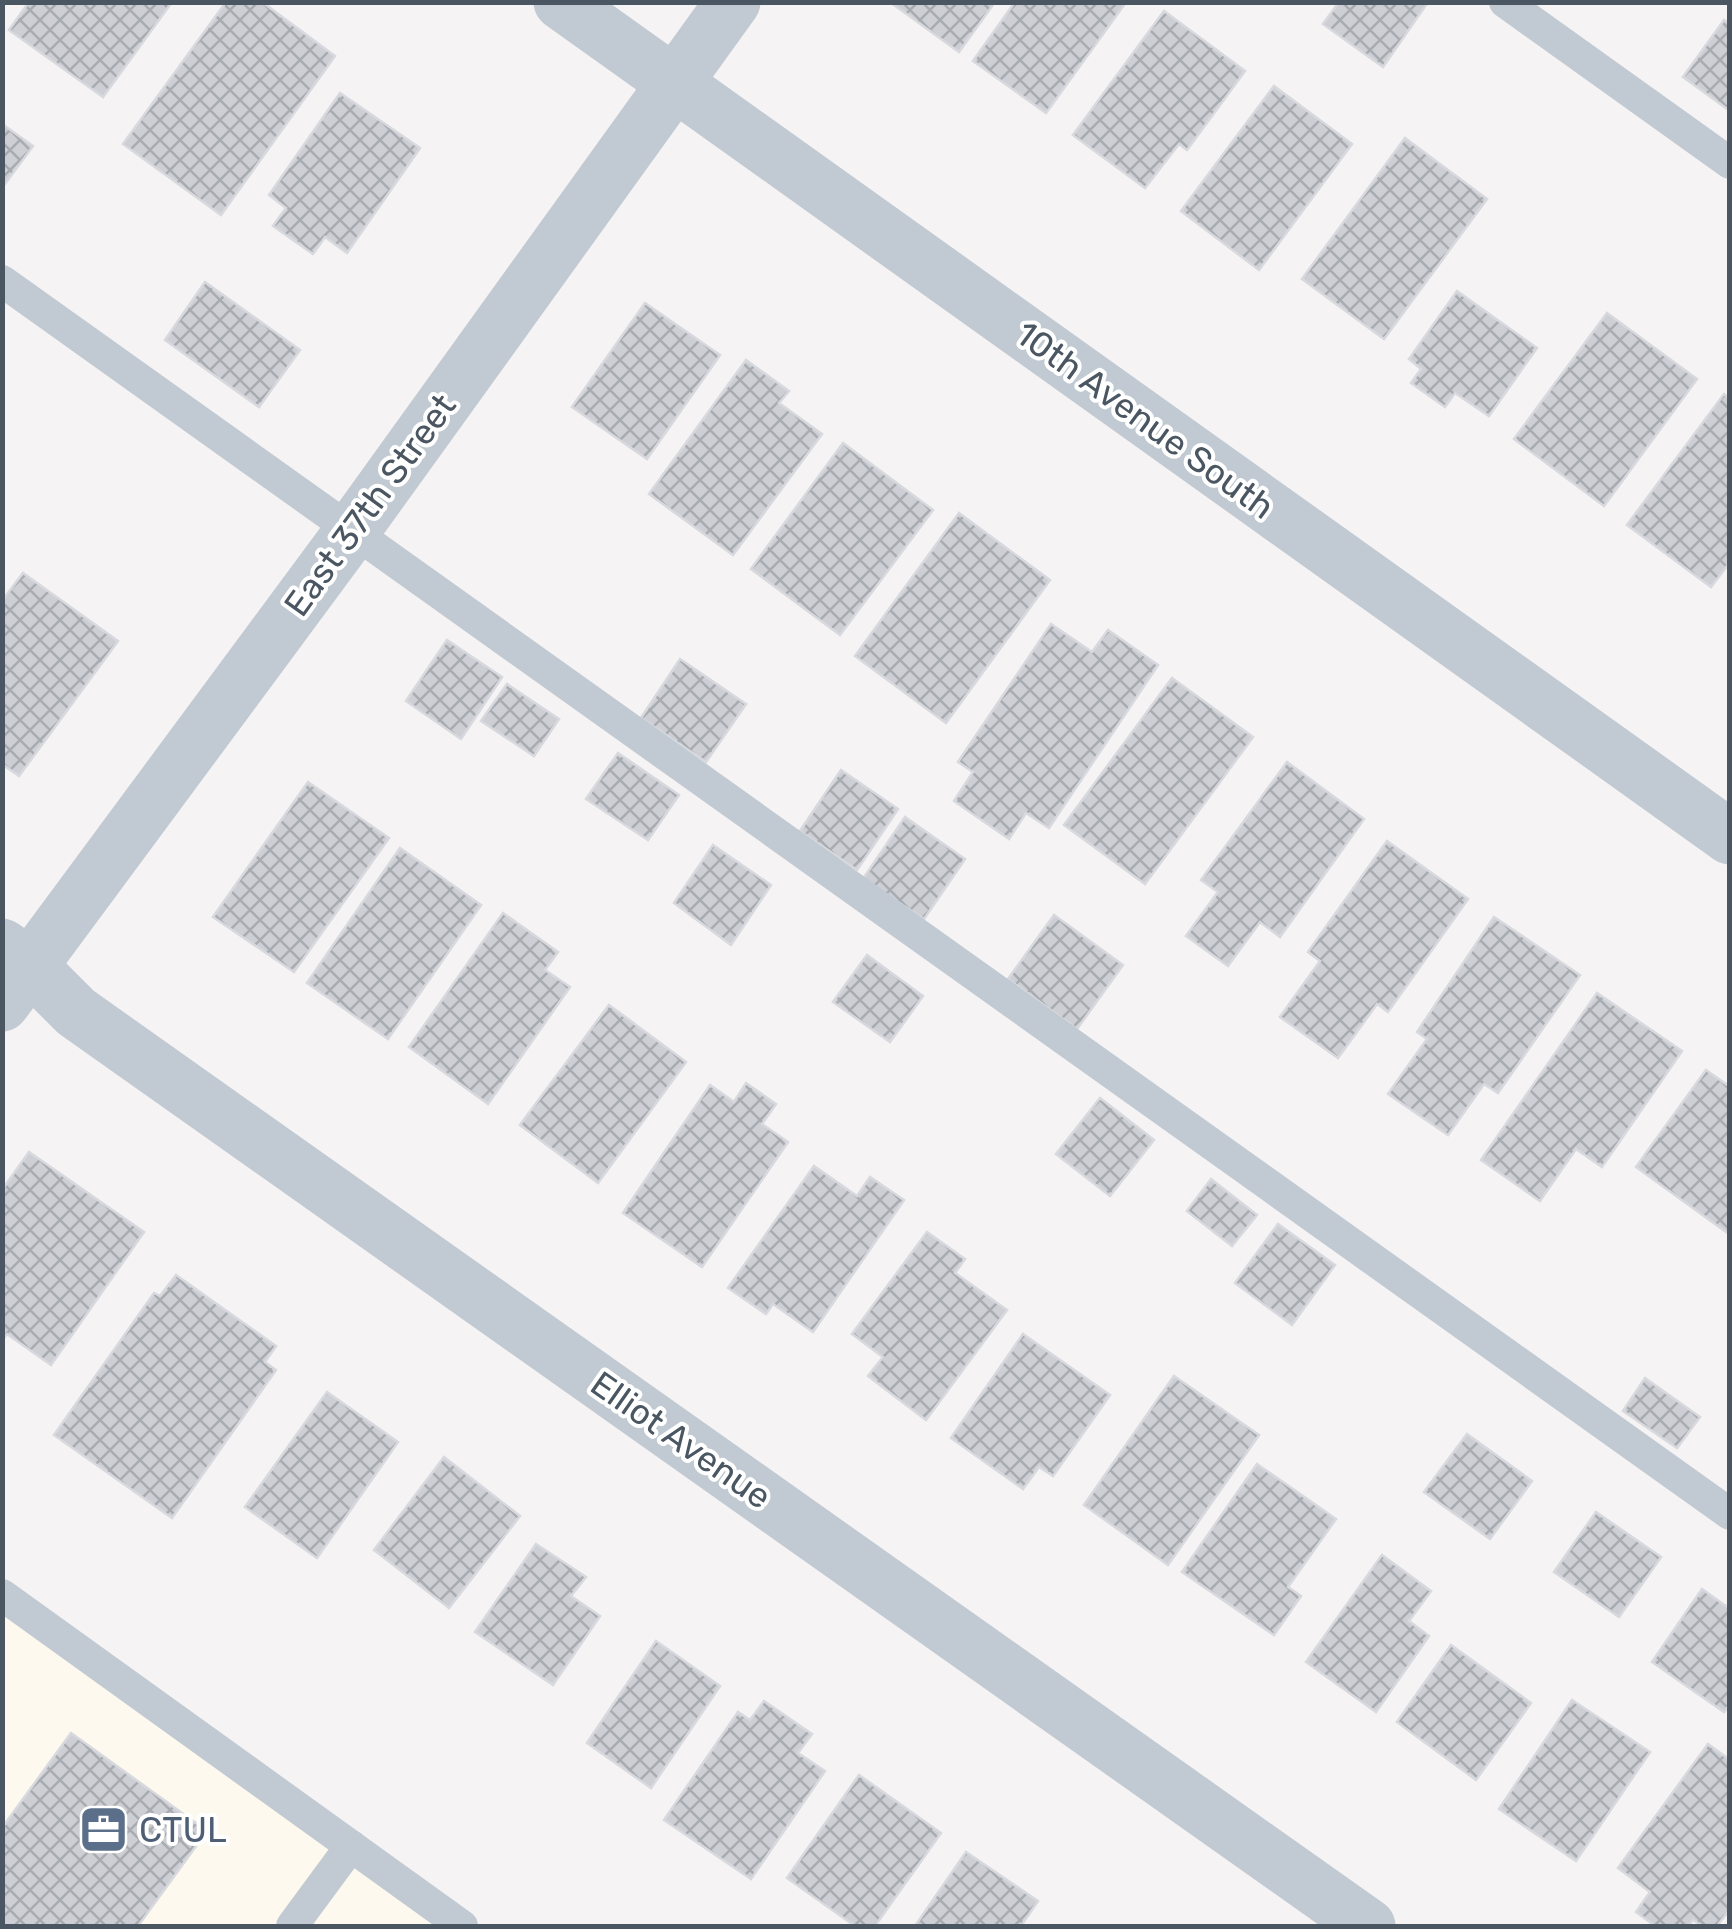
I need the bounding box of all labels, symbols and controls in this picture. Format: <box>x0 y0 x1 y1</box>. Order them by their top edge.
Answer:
street label: 10th Avenue South <box>1008 312 1282 528</box>
street label: East 37th Street <box>275 386 465 624</box>
street label: Elliot Avenue <box>583 1362 779 1518</box>
office icon: CTUL <box>78 1804 130 1856</box>
place label: CTUL <box>139 1809 227 1851</box>

